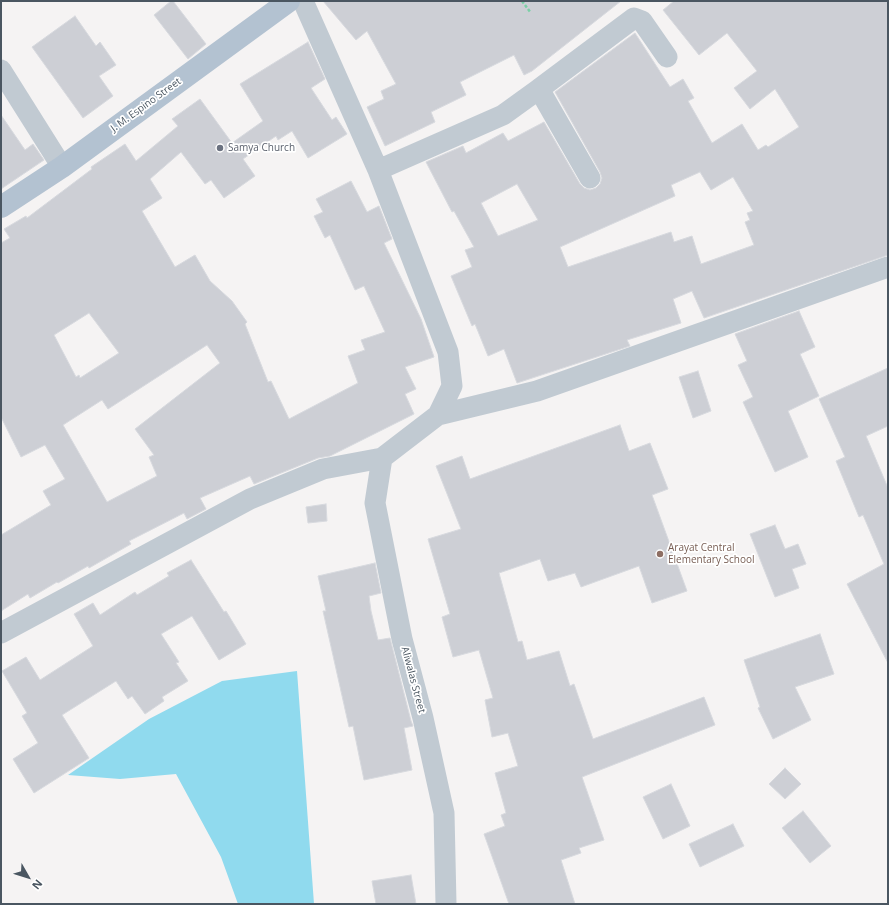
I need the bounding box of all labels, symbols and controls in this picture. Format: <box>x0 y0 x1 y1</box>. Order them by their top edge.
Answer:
street label: J. M. Espino Street <box>109 76 183 134</box>
place label: Samya Church <box>228 142 295 154</box>
marker: Samya Church <box>215 143 225 153</box>
place label: Arayat Central Elementary School <box>668 542 754 566</box>
marker: Arayat Central Elementary School <box>655 549 665 559</box>
street label: Aliwalas Street <box>398 646 428 714</box>
north arrow <box>8 857 48 897</box>
text: N <box>29 877 46 893</box>

